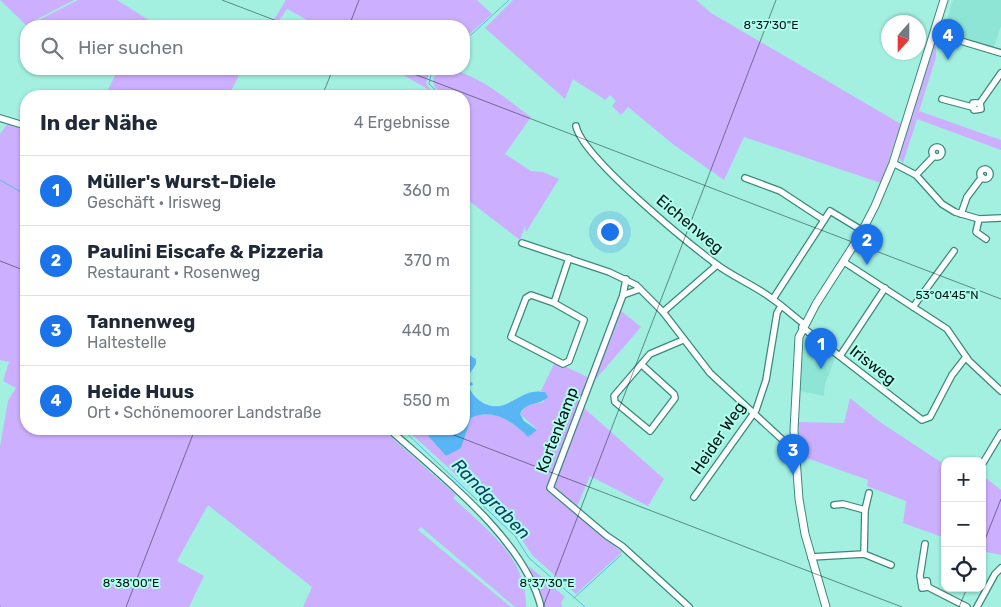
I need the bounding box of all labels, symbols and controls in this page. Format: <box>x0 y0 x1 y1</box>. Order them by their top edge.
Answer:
north arrow <box>881 15 926 60</box>
text: 8°37'30"E <box>744 18 798 32</box>
pin: 4 <box>932 19 964 60</box>
search box <box>20 20 470 75</box>
icon: search <box>38 34 66 62</box>
text: Hier suchen <box>78 36 184 59</box>
text: In der Nähe <box>40 110 158 135</box>
text: 4 Ergebnisse <box>354 113 450 132</box>
text: Müller's Wurst-Diele <box>87 170 276 193</box>
text: 1 <box>52 181 60 200</box>
text: 360 m <box>402 181 450 200</box>
street label: Eichenweg <box>653 190 727 258</box>
text: Geschäft · Irisweg <box>87 193 221 212</box>
your location <box>597 219 623 245</box>
pin: 2 <box>851 224 883 265</box>
text: Paulini Eiscafe & Pizzeria <box>87 240 324 263</box>
text: 2 <box>51 251 61 270</box>
text: 370 m <box>404 251 450 270</box>
text: Restaurant · Rosenweg <box>87 263 260 282</box>
text: 53°04'45"N <box>915 288 979 302</box>
text: Tannenweg <box>87 310 195 333</box>
text: 3 <box>51 321 61 340</box>
text: 440 m <box>402 321 450 340</box>
pin: 1 <box>805 328 837 369</box>
text: Haltestelle <box>87 333 166 352</box>
street label: Irisweg <box>846 341 900 389</box>
text: Heide Huus <box>87 380 194 403</box>
street label: Kortenkamp <box>532 385 582 475</box>
text: 4 <box>51 391 61 410</box>
text: 550 m <box>403 391 450 410</box>
street label: Heider Weg <box>687 398 749 478</box>
text: Ort · Schönemoorer Landstraße <box>87 403 321 422</box>
pin: 3 <box>777 434 809 475</box>
water label: Randgraben <box>447 454 535 544</box>
map controls <box>941 457 986 592</box>
button: + <box>941 457 986 502</box>
button: − <box>941 502 986 547</box>
button: locate <box>941 547 986 592</box>
text: 8°38'00"E <box>103 576 159 590</box>
text: 8°37'30"E <box>520 576 574 590</box>

